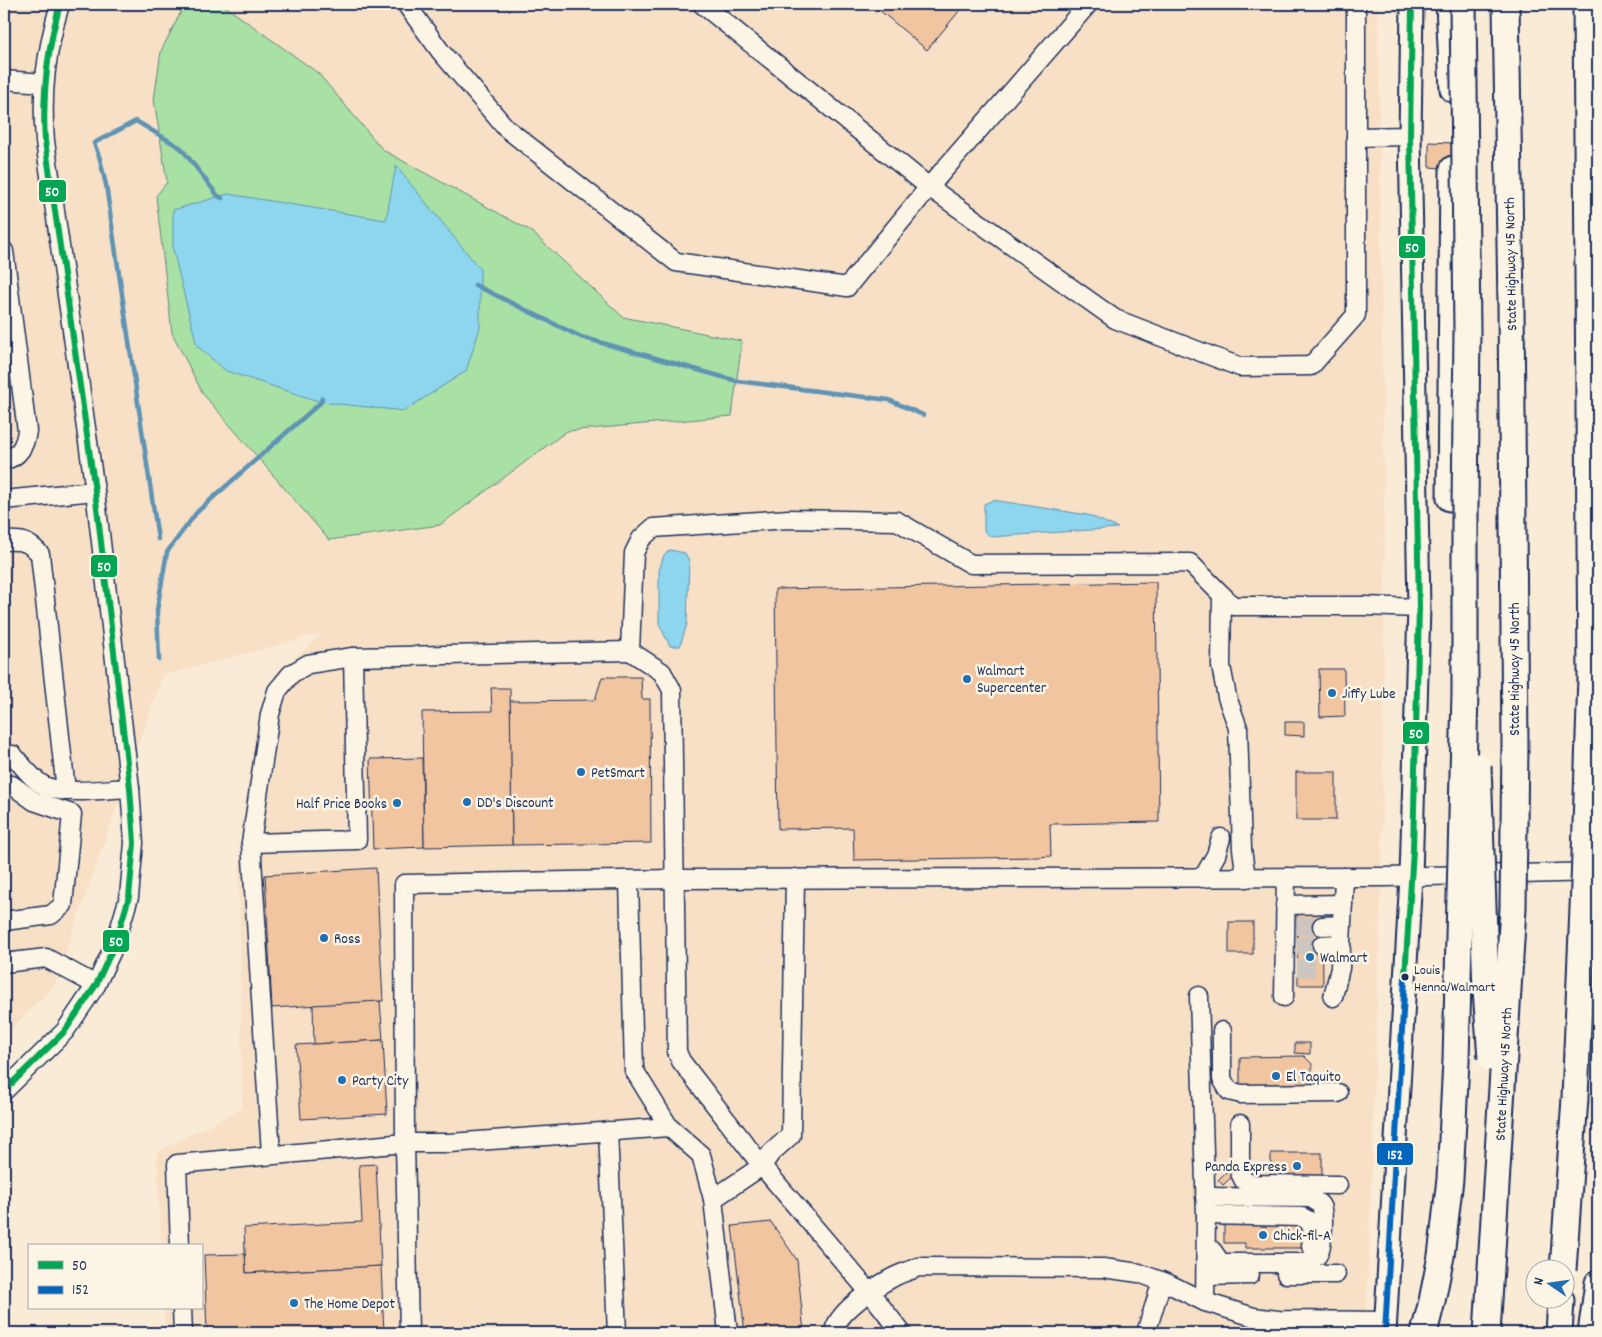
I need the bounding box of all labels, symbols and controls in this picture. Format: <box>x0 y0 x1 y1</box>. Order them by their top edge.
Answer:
line badge: 50 <box>38 179 67 203</box>
text: 50 <box>45 183 59 203</box>
street label: State Highway 45 North <box>1500 197 1524 331</box>
line badge: 50 <box>1398 235 1426 259</box>
text: 50 <box>1405 239 1419 259</box>
line badge: 50 <box>90 554 118 578</box>
text: 50 <box>97 558 111 578</box>
street label: State Highway 45 North <box>1505 602 1527 736</box>
place label: Walmart Supercenter <box>977 661 1047 700</box>
marker: Walmart Supercenter <box>961 673 973 685</box>
place label: Jiffy Lube <box>1342 684 1396 706</box>
marker: Jiffy Lube <box>1326 687 1338 699</box>
line badge: 50 <box>1402 721 1430 745</box>
text: 50 <box>1409 725 1423 745</box>
place label: PetSmart <box>591 763 645 785</box>
marker: PetSmart <box>575 766 587 778</box>
place label: DD's Discount <box>477 793 554 815</box>
place label: Half Price Books <box>296 794 387 816</box>
marker: DD's Discount <box>461 796 473 808</box>
marker: Half Price Books <box>391 797 403 809</box>
line badge: 50 <box>102 929 130 953</box>
place label: Ross <box>334 929 361 951</box>
marker: Ross <box>318 932 330 944</box>
text: 50 <box>109 933 123 953</box>
place label: Walmart <box>1320 948 1368 970</box>
marker: Walmart <box>1304 951 1316 963</box>
place label: Louis Henna/Walmart <box>1414 961 1495 998</box>
marker: Louis Henna/Walmart <box>1400 972 1410 982</box>
street label: State Highway 45 North <box>1491 1007 1519 1141</box>
place label: El Taquito <box>1286 1067 1341 1089</box>
marker: El Taquito <box>1270 1070 1282 1082</box>
place label: Party City <box>352 1071 409 1093</box>
marker: Party City <box>336 1074 348 1086</box>
line badge: 152 <box>1376 1142 1414 1166</box>
text: 152 <box>1387 1146 1403 1166</box>
place label: Panda Express <box>1205 1157 1287 1179</box>
marker: Panda Express <box>1291 1160 1303 1172</box>
place label: Chick-fil-A <box>1273 1226 1331 1248</box>
marker: Chick-fil-A <box>1257 1229 1269 1241</box>
legend <box>28 1244 202 1310</box>
text: 50 <box>72 1256 87 1278</box>
north arrow <box>1524 1260 1574 1310</box>
text: N <box>1529 1276 1550 1287</box>
text: 152 <box>72 1280 89 1302</box>
place label: The Home Depot <box>304 1294 396 1316</box>
marker: The Home Depot <box>288 1297 300 1309</box>

